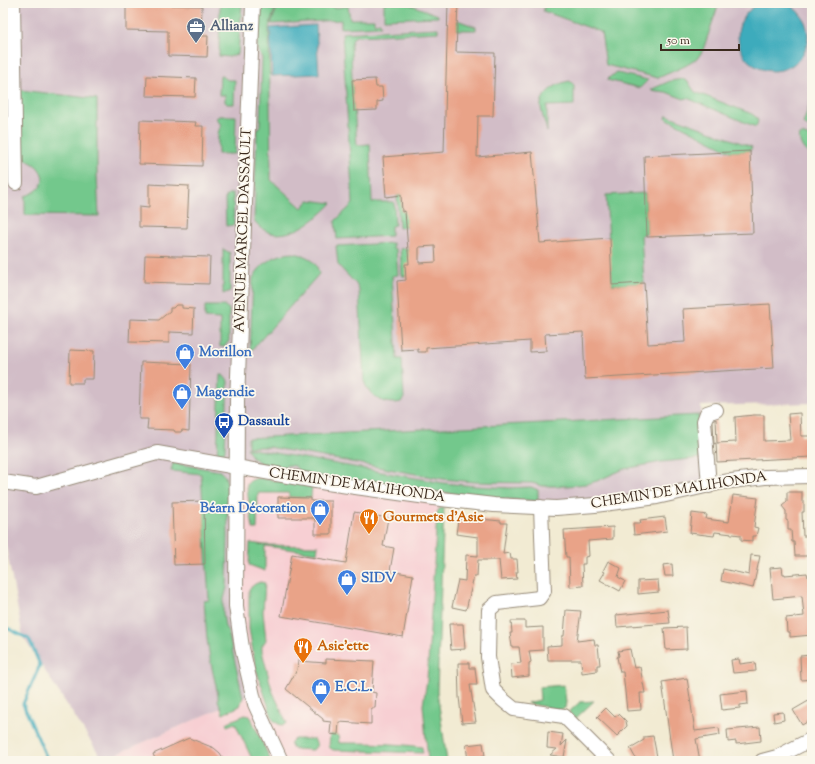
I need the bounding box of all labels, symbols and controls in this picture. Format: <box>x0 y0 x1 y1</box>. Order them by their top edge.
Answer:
office icon: Allianz <box>185 16 207 44</box>
place label: Allianz <box>210 17 254 37</box>
scale bar <box>661 26 739 52</box>
text: 50 m <box>666 32 690 50</box>
street label: AVENUE MARCEL DASSAULT <box>230 127 258 333</box>
shop icon: Morillon <box>174 342 196 370</box>
place label: Morillon <box>199 343 253 363</box>
shop icon: Magendie <box>171 382 193 410</box>
place label: Magendie <box>196 383 255 403</box>
bus stop icon: Dassault <box>213 411 235 439</box>
place label: Dassault <box>238 412 290 432</box>
street label: CHEMIN DE MALIHONDA <box>267 464 447 508</box>
street label: CHEMIN DE MALIHONDA <box>590 467 769 515</box>
shop icon: Béarn Décoration <box>309 498 331 526</box>
place label: Béarn Décoration <box>200 499 307 519</box>
restaurant icon: Gourmets d'Asie <box>358 507 380 535</box>
place label: Gourmets d'Asie <box>383 508 484 528</box>
shop icon: SIDV <box>336 568 358 596</box>
place label: SIDV <box>361 569 397 589</box>
restaurant icon: Asie'ette <box>292 636 314 664</box>
place label: Asie'ette <box>317 637 370 657</box>
shop icon: E.C.L. <box>310 677 332 705</box>
place label: E.C.L. <box>335 678 373 698</box>

